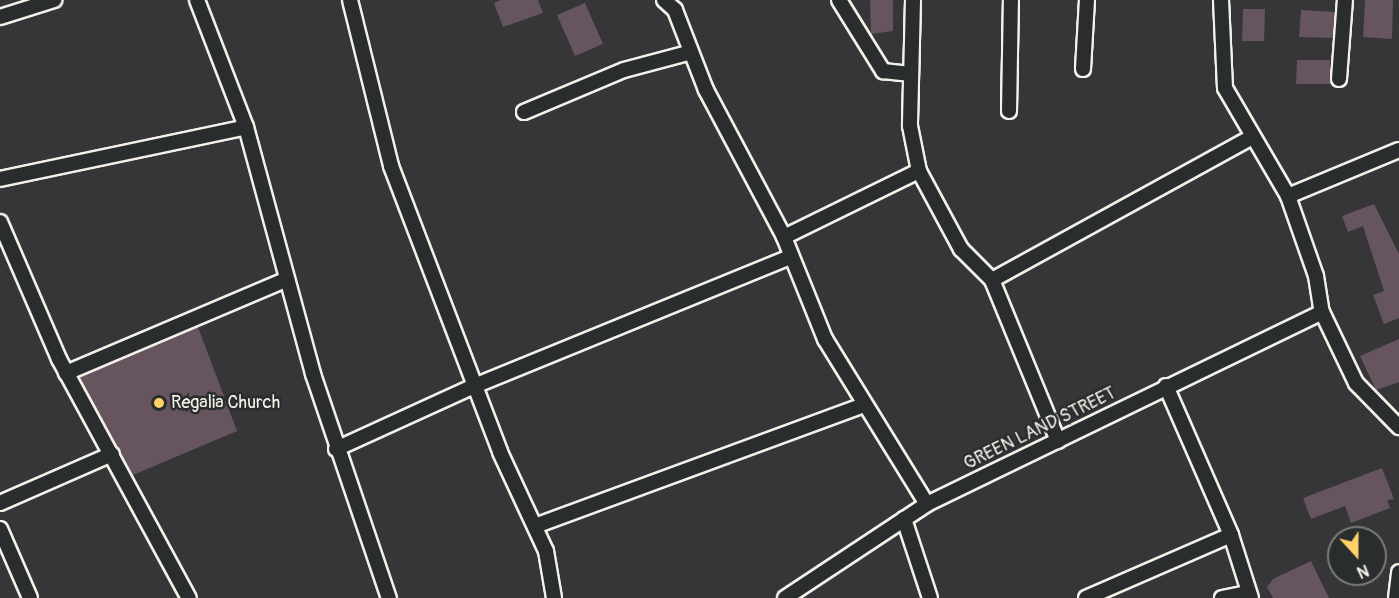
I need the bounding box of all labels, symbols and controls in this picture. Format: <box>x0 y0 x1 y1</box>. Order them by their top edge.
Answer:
street label: GREEN LAND STREET <box>961 383 1119 475</box>
place label: Regalia Church <box>171 392 280 414</box>
marker: Regalia Church <box>152 396 166 410</box>
north arrow <box>1327 526 1387 586</box>
text: N <box>1354 560 1371 582</box>

